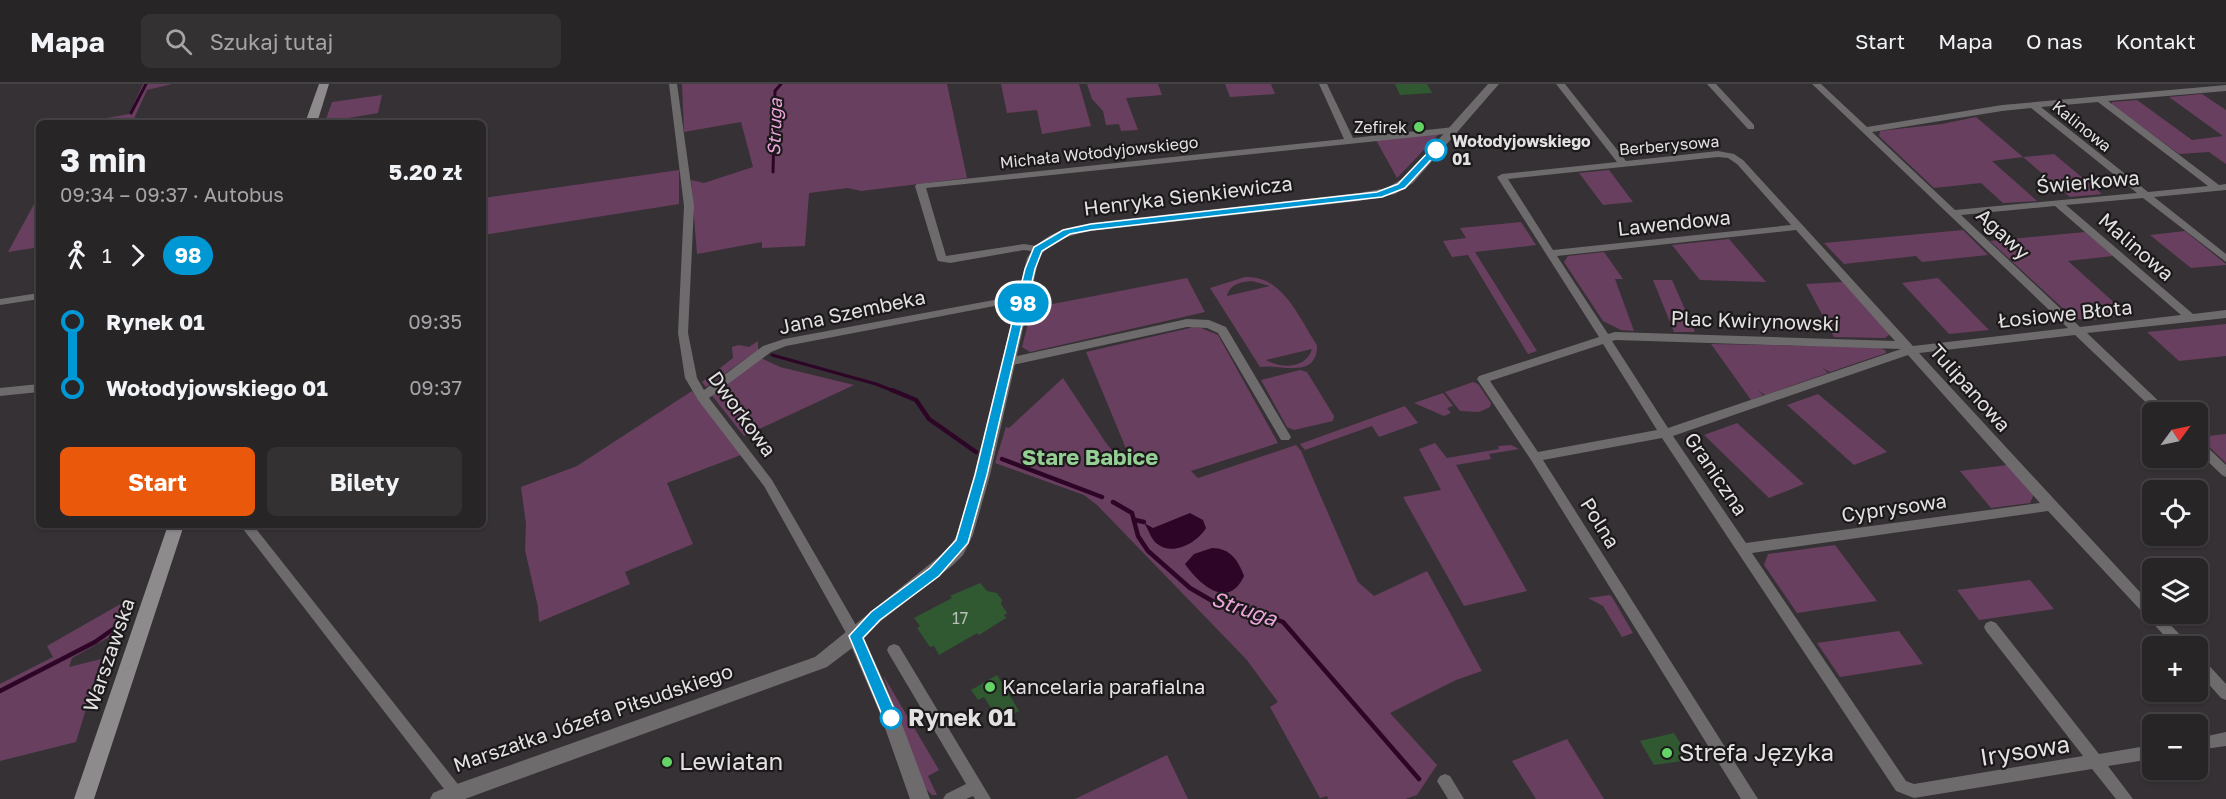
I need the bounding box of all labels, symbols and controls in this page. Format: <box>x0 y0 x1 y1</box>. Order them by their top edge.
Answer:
search box <box>141 14 561 68</box>
text: Mapa <box>30 25 105 58</box>
icon: search <box>162 25 195 58</box>
text: Szukaj tutaj <box>210 28 333 55</box>
text: Start <box>1855 28 1905 54</box>
text: Mapa <box>1938 28 1993 54</box>
text: O nas <box>2026 28 2083 54</box>
text: Kontakt <box>2116 28 2196 54</box>
street label: Kalinowa <box>2048 96 2116 156</box>
water label: Struga <box>762 97 786 156</box>
place label: Zefirek <box>1354 117 1407 137</box>
marker: Zefirek <box>1412 120 1426 134</box>
place label: Wołodyjowskiego 01 <box>1452 131 1591 169</box>
street label: Berberysowa <box>1618 131 1720 159</box>
street label: Michała Wołodyjowskiego <box>999 132 1199 172</box>
marker: Wołodyjowskiego 01 <box>1425 139 1447 161</box>
text: 3 min <box>60 140 146 179</box>
text: 5.20 zł <box>389 158 462 185</box>
street label: Świerkowa <box>2035 165 2140 197</box>
street label: Henryka Sienkiewicza <box>1082 170 1294 220</box>
text: 09:34 – 09:37 · Autobus <box>60 182 284 206</box>
street label: Agawy <box>1972 203 2035 264</box>
street label: Lawendowa <box>1616 204 1732 240</box>
street label: Malinowa <box>2094 207 2179 285</box>
icon: walk <box>60 239 93 272</box>
icon: forward <box>121 239 154 272</box>
text: 98 <box>175 242 201 268</box>
text: 1 <box>102 243 112 267</box>
street label: Jana Szembeka <box>776 284 927 338</box>
line badge: 98 <box>996 284 1050 322</box>
text: 98 <box>1010 290 1036 316</box>
street label: Łosiowe Błota <box>1996 294 2133 332</box>
street label: Plac Kwirynowski <box>1670 305 1840 335</box>
text: Rynek 01 <box>106 308 205 335</box>
text: 09:35 <box>408 309 462 333</box>
street label: Tulipanowa <box>1925 339 2016 436</box>
street label: Dworkowa <box>704 366 782 461</box>
text: Wołodyjowskiego 01 <box>106 374 328 401</box>
text: 09:37 <box>409 375 462 399</box>
north arrow <box>2142 402 2208 468</box>
map controls <box>2142 402 2208 780</box>
street label: Graniczna <box>1680 427 1753 520</box>
district label: Stare Babice <box>1022 443 1158 470</box>
button: Start <box>60 447 255 516</box>
button: Bilety <box>267 447 462 516</box>
button: locate <box>2142 480 2208 546</box>
street label: Cyprysowa <box>1840 488 1948 526</box>
street label: Polna <box>1576 493 1626 552</box>
button: layers <box>2142 558 2208 624</box>
water label: Struga <box>1208 585 1281 632</box>
street label: Warszawska <box>77 595 139 715</box>
house number: 17 <box>952 608 968 628</box>
button: + <box>2142 636 2208 702</box>
street label: Marszałka Józefa Piłsudskiego <box>450 658 736 776</box>
place label: Kancelaria parafialna <box>1002 674 1205 698</box>
marker: Kancelaria parafialna <box>983 680 997 694</box>
place label: Rynek 01 <box>908 702 1016 731</box>
marker: Rynek 01 <box>880 707 902 729</box>
button: − <box>2142 714 2208 780</box>
street label: Irysowa <box>1978 728 2072 771</box>
place label: Strefa Języka <box>1679 737 1834 766</box>
place label: Lewiatan <box>679 746 783 775</box>
marker: Strefa Języka <box>1660 746 1674 760</box>
marker: Lewiatan <box>660 755 674 769</box>

